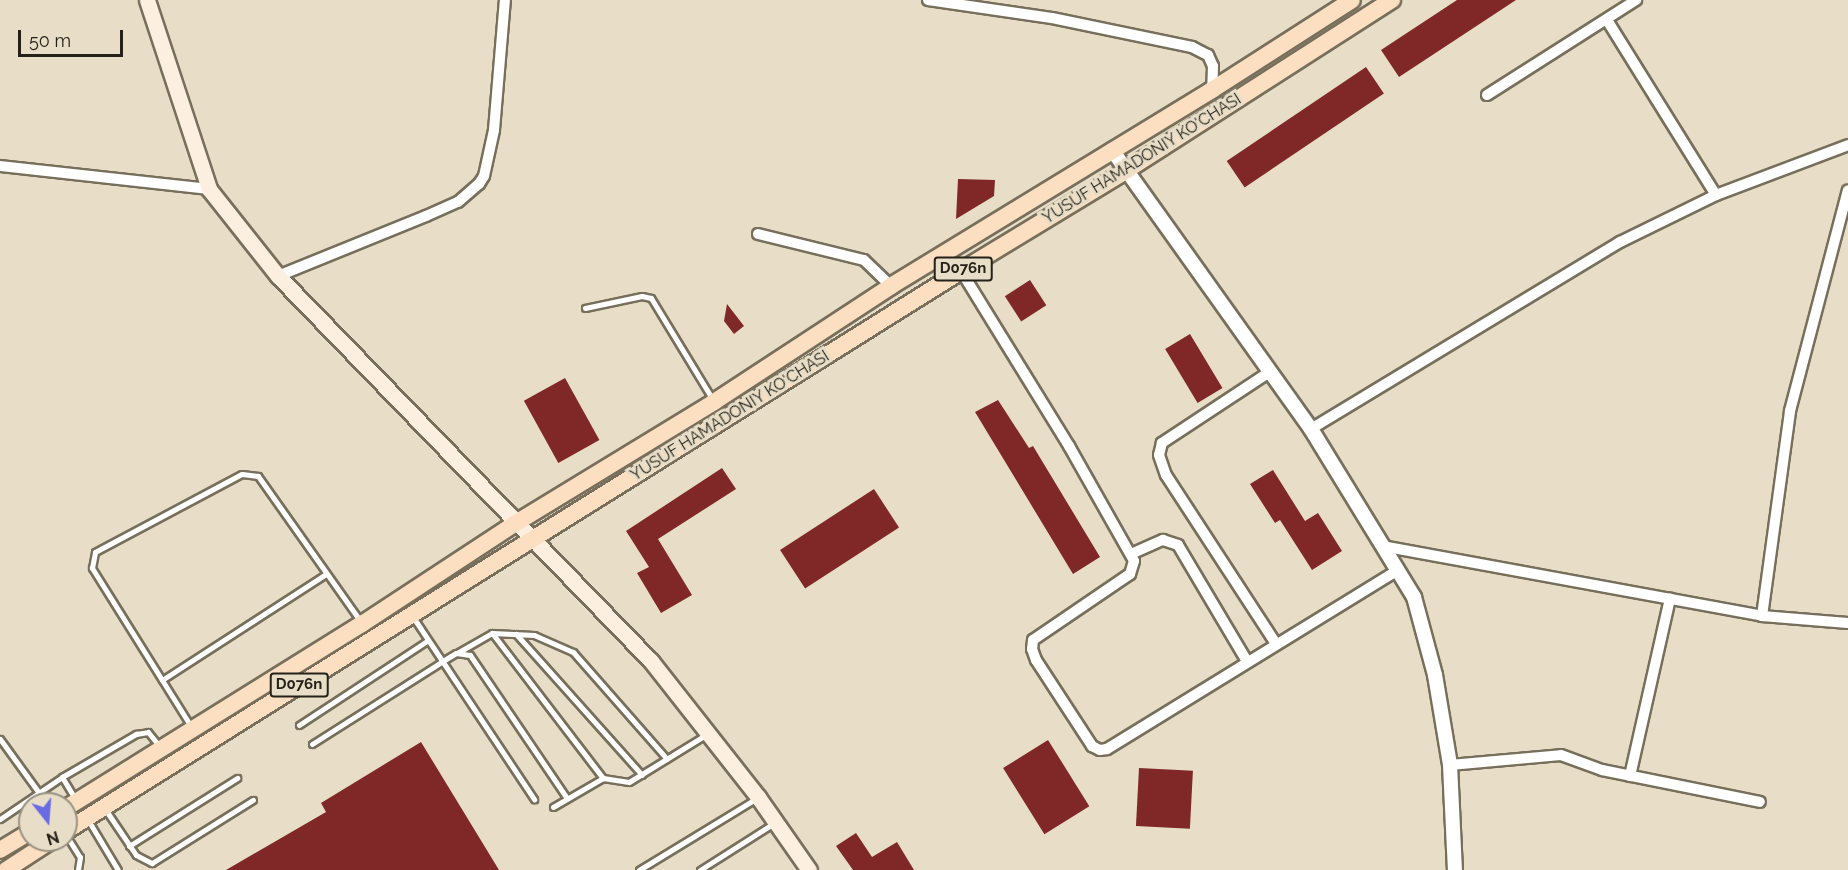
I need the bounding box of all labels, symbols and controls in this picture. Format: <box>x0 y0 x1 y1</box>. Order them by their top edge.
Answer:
scale bar <box>21 18 126 56</box>
text: 50 m <box>29 30 71 51</box>
street label: YUSUF HAMADONIY KO'CHASI <box>1039 90 1245 228</box>
road number: D076n <box>933 257 993 281</box>
street label: YUSUF HAMADONIY KO'CHASI <box>627 347 833 485</box>
road number: D076n <box>269 673 329 697</box>
north arrow <box>18 792 78 852</box>
text: N <box>44 827 61 849</box>

